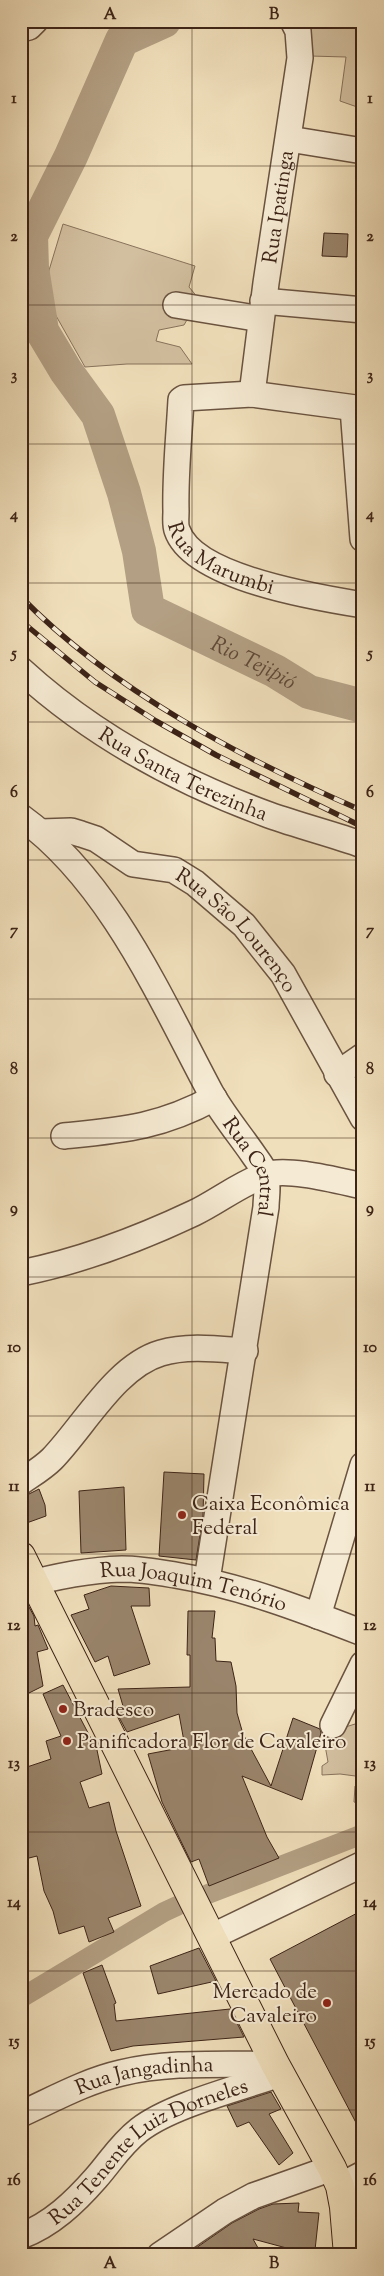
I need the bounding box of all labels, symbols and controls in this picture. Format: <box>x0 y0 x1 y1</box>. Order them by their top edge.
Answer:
text: A <box>104 4 117 27</box>
text: B <box>269 4 279 27</box>
text: 1 <box>11 88 17 111</box>
text: 1 <box>367 88 373 111</box>
street label: Rua Ipatinga <box>256 148 303 266</box>
text: 2 <box>10 226 18 249</box>
text: 2 <box>366 226 374 249</box>
text: 3 <box>11 365 18 388</box>
text: 3 <box>367 365 374 388</box>
text: 4 <box>9 504 18 527</box>
text: 4 <box>365 504 374 527</box>
street label: Rua Marumbi <box>158 518 277 603</box>
water label: Rio Tejipió <box>205 629 302 699</box>
text: 5 <box>9 643 17 666</box>
text: 5 <box>365 643 373 666</box>
street label: Rua Santa Terezinha <box>92 721 272 830</box>
text: 6 <box>10 782 18 805</box>
text: 6 <box>366 782 374 805</box>
street label: Rua São Lourenço <box>169 861 303 999</box>
text: 7 <box>10 920 19 943</box>
text: 7 <box>366 920 375 943</box>
text: 8 <box>10 1059 18 1082</box>
text: 8 <box>366 1059 374 1082</box>
street label: Rua Central <box>214 1111 280 1219</box>
text: 9 <box>10 1198 18 1221</box>
text: 9 <box>366 1198 374 1221</box>
text: 10 <box>7 1337 21 1360</box>
text: 10 <box>363 1337 377 1360</box>
text: 11 <box>9 1476 20 1499</box>
text: 11 <box>365 1476 376 1499</box>
place label: Caixa Econômica Federal <box>192 1490 350 1544</box>
marker: Caixa Econômica Federal <box>176 1509 188 1521</box>
street label: Rua Joaquim Tenório <box>99 1556 291 1621</box>
text: 12 <box>8 1615 21 1638</box>
text: 12 <box>364 1615 377 1638</box>
place label: Bradesco <box>73 1696 154 1726</box>
marker: Bradesco <box>57 1703 69 1715</box>
place label: Panificadora Flor de Cavaleiro <box>77 1728 346 1758</box>
marker: Panificadora Flor de Cavaleiro <box>61 1735 73 1747</box>
text: 13 <box>8 1753 20 1776</box>
text: 13 <box>364 1753 376 1776</box>
text: 14 <box>7 1892 21 1915</box>
text: 14 <box>363 1892 377 1915</box>
place label: Mercado de Cavaleiro <box>212 1978 317 2032</box>
marker: Mercado de Cavaleiro <box>321 1997 333 2009</box>
text: 15 <box>9 2031 20 2054</box>
text: 15 <box>365 2031 376 2054</box>
street label: Rua Jangadinha <box>71 2051 214 2104</box>
street label: Rua Tenente Luiz Dorneles <box>43 2072 252 2234</box>
text: 16 <box>7 2170 21 2193</box>
text: 16 <box>363 2170 377 2193</box>
text: A <box>104 2253 117 2276</box>
text: B <box>269 2253 279 2276</box>

